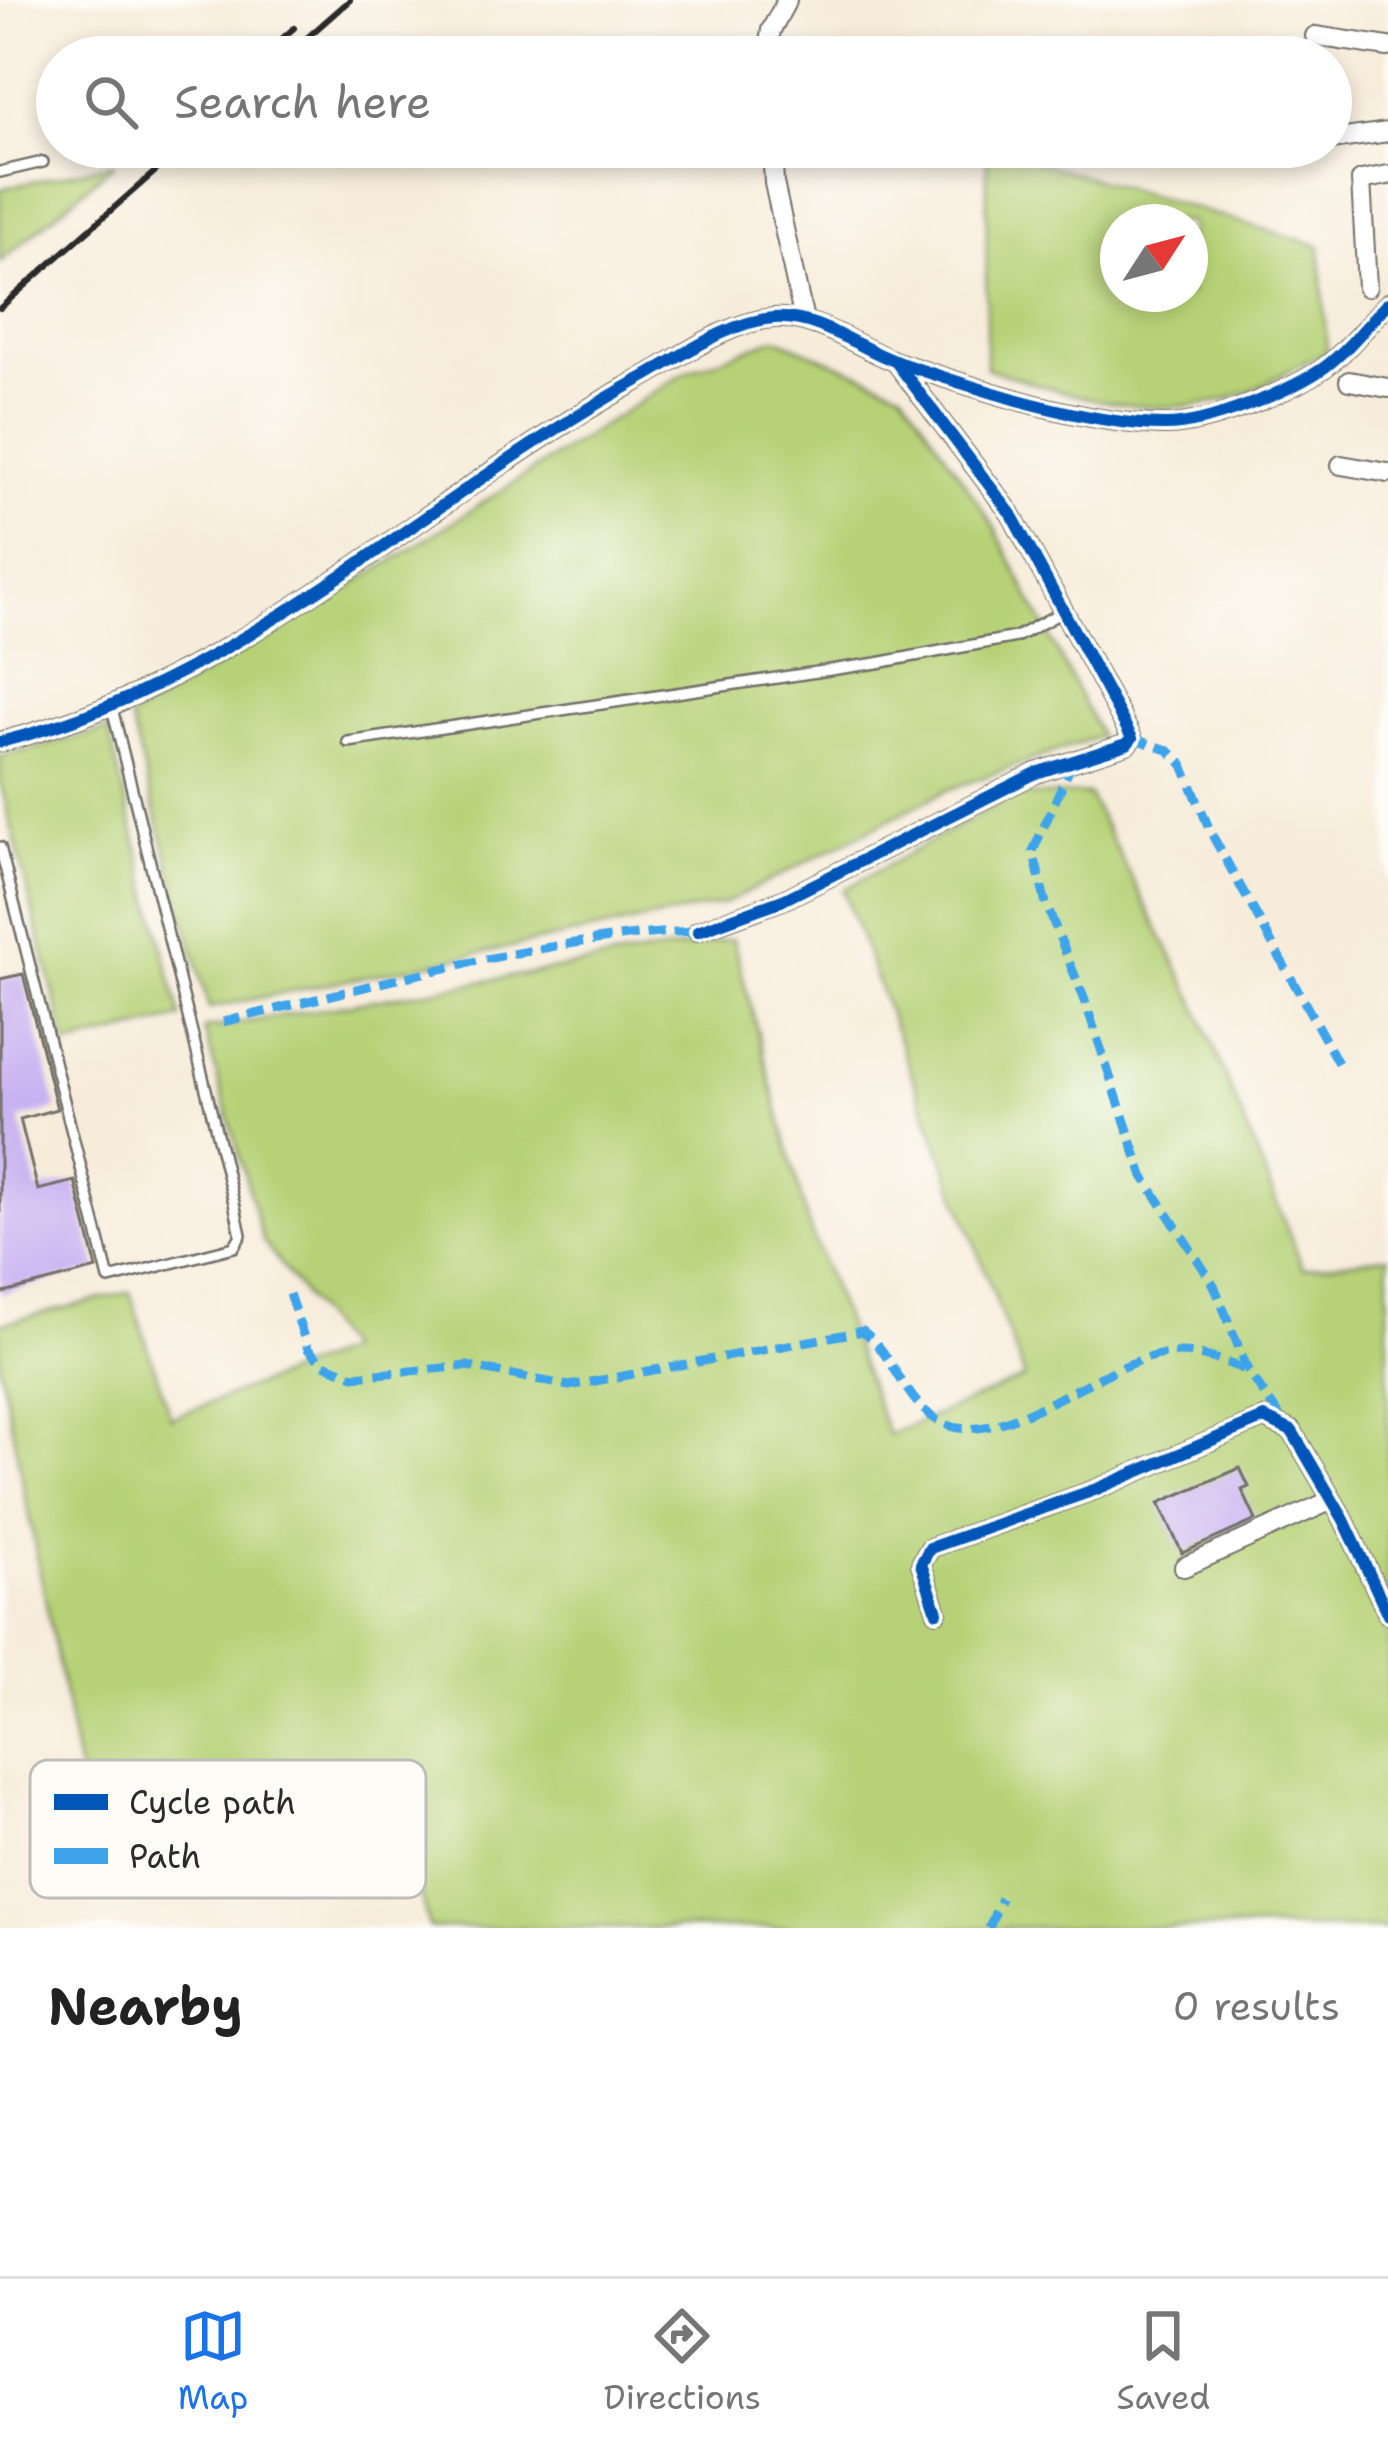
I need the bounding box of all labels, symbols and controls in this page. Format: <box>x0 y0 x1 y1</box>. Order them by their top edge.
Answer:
search box <box>36 36 1352 168</box>
icon: search <box>78 69 144 135</box>
text: Search here <box>174 72 431 132</box>
north arrow <box>1100 204 1208 312</box>
legend <box>30 1760 426 1898</box>
text: Cycle path <box>129 1780 296 1825</box>
text: Path <box>129 1834 201 1879</box>
text: Nearby <box>48 1972 243 2040</box>
text: 0 results <box>1173 1980 1340 2032</box>
tab: Map <box>178 2303 248 2420</box>
tab: Directions <box>604 2303 761 2420</box>
tab: Saved <box>1117 2303 1210 2420</box>

